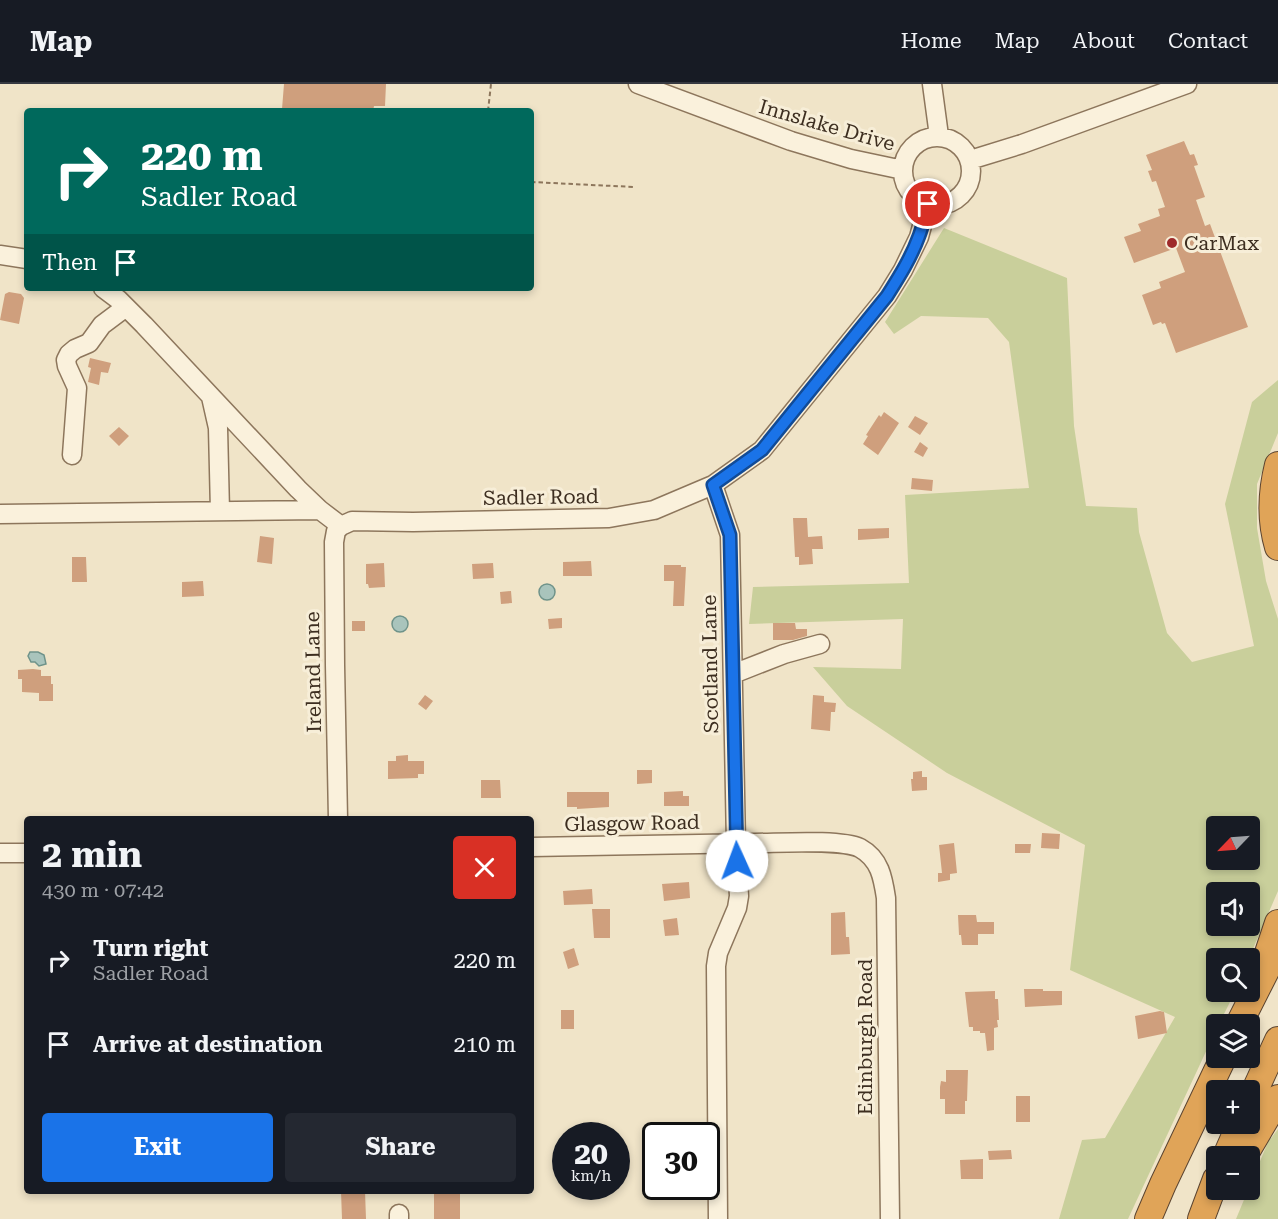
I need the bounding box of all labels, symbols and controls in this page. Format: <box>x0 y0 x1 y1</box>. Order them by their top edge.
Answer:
text: Map <box>30 25 92 58</box>
text: Home <box>901 29 962 53</box>
text: Map <box>995 29 1040 53</box>
text: About <box>1073 29 1135 53</box>
text: Contact <box>1168 29 1248 53</box>
street label: Innslake Drive <box>756 94 898 156</box>
text: 220 m <box>141 131 263 180</box>
icon: right <box>42 132 120 210</box>
pin <box>902 178 953 229</box>
text: Sadler Road <box>141 181 297 213</box>
icon: arrive <box>911 187 944 220</box>
place label: CarMax <box>1184 231 1259 255</box>
marker: CarMax <box>1165 236 1179 250</box>
icon: arrive <box>109 246 142 279</box>
text: Then <box>42 250 97 275</box>
street label: Sadler Road <box>483 484 599 510</box>
street label: Scotland Lane <box>697 594 723 734</box>
street label: Ireland Lane <box>300 611 326 733</box>
street label: Glasgow Road <box>564 810 700 836</box>
north arrow <box>1206 816 1260 870</box>
map controls <box>1206 816 1260 1200</box>
position arrow <box>705 829 769 893</box>
text: 2 min <box>42 834 142 876</box>
button: close <box>453 836 516 899</box>
text: 430 m · 07:42 <box>42 878 164 902</box>
button: sound <box>1206 882 1260 936</box>
text: Turn right <box>93 936 208 961</box>
icon: right <box>42 944 75 977</box>
text: 220 m <box>453 948 516 973</box>
button: search <box>1206 948 1260 1002</box>
street label: Edinburgh Road <box>853 959 877 1115</box>
text: Sadler Road <box>93 961 209 985</box>
button: layers <box>1206 1014 1260 1068</box>
icon: arrive <box>42 1028 75 1061</box>
text: Arrive at destination <box>93 1032 322 1057</box>
text: 210 m <box>453 1032 516 1057</box>
button: + <box>1206 1080 1260 1134</box>
button: Exit <box>42 1113 273 1182</box>
button: Share <box>285 1113 516 1182</box>
speed limit sign: 30 <box>642 1122 720 1200</box>
text: 20 <box>574 1136 608 1171</box>
button: − <box>1206 1146 1260 1200</box>
text: km/h <box>571 1167 611 1185</box>

